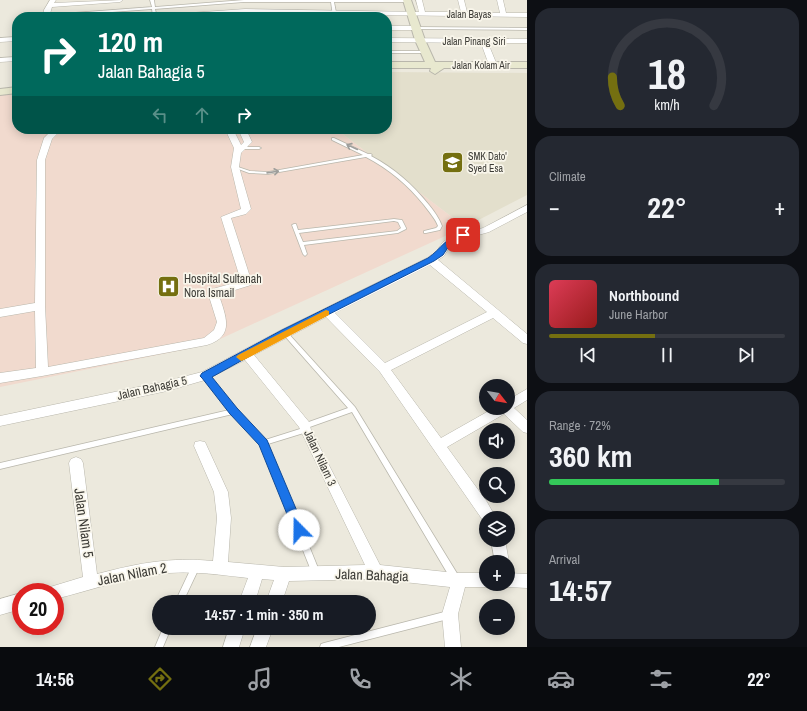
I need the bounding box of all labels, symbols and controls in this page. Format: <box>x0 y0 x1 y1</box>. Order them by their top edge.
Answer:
street label: Jalan Bayas <box>447 8 491 21</box>
text: 120 m <box>98 23 163 61</box>
icon: right <box>32 28 84 80</box>
street label: Jalan Pinang Siri <box>443 35 505 48</box>
text: 18 <box>648 46 686 102</box>
text: Jalan Bahagia 5 <box>98 59 205 84</box>
street label: Jalan Kolam Air <box>452 59 510 72</box>
text: km/h <box>654 94 680 113</box>
icon: left <box>149 104 171 126</box>
icon: ahead <box>191 104 213 126</box>
icon: right <box>233 104 255 126</box>
one-way arrow <box>346 143 358 150</box>
school or university icon: SMK Dato' Syed Esa <box>440 149 466 175</box>
place label: SMK Dato' Syed Esa <box>468 150 507 175</box>
one-way arrow <box>266 168 279 176</box>
text: Climate <box>549 168 586 185</box>
text: 22° <box>647 187 687 227</box>
text: − <box>549 192 560 222</box>
text: + <box>774 192 785 222</box>
pin <box>446 218 480 252</box>
icon: arrive <box>452 224 474 246</box>
place label: Hospital Sultanah Nora Ismail <box>184 271 262 301</box>
hospital icon: Hospital Sultanah Nora Ismail <box>155 273 181 299</box>
text: Northbound <box>609 285 679 306</box>
text: June Harbor <box>609 306 668 323</box>
icon: previous <box>577 344 599 366</box>
icon: pause <box>656 344 678 366</box>
icon: next <box>735 344 757 366</box>
street label: Jalan Bahagia 5 <box>116 372 189 404</box>
north arrow <box>479 379 515 415</box>
map controls <box>479 379 515 635</box>
text: Range · 72% <box>549 417 611 434</box>
button: sound <box>479 423 515 459</box>
street label: Jalan Nilam 3 <box>300 427 340 489</box>
text: 360 km <box>549 436 632 476</box>
button: search <box>479 467 515 503</box>
street label: Jalan Nilam 5 <box>70 487 98 559</box>
position arrow <box>278 509 320 551</box>
button: layers <box>479 511 515 547</box>
text: Arrival <box>549 551 580 568</box>
button: + <box>479 555 515 591</box>
street label: Jalan Nilam 2 <box>96 558 168 590</box>
street label: Jalan Bahagia <box>335 565 410 585</box>
text: 14:57 <box>549 570 612 610</box>
speed limit sign: 20 <box>12 583 64 635</box>
button: − <box>479 599 515 635</box>
text: 14:57 · 1 min · 350 m <box>205 604 323 625</box>
icon: directions <box>146 665 174 693</box>
icon: music <box>246 665 274 693</box>
icon: phone <box>346 665 374 693</box>
icon: climate <box>447 665 475 693</box>
icon: car <box>547 665 575 693</box>
icon: filters <box>647 665 675 693</box>
text: 14:56 <box>36 667 74 692</box>
text: 22° <box>747 667 771 692</box>

